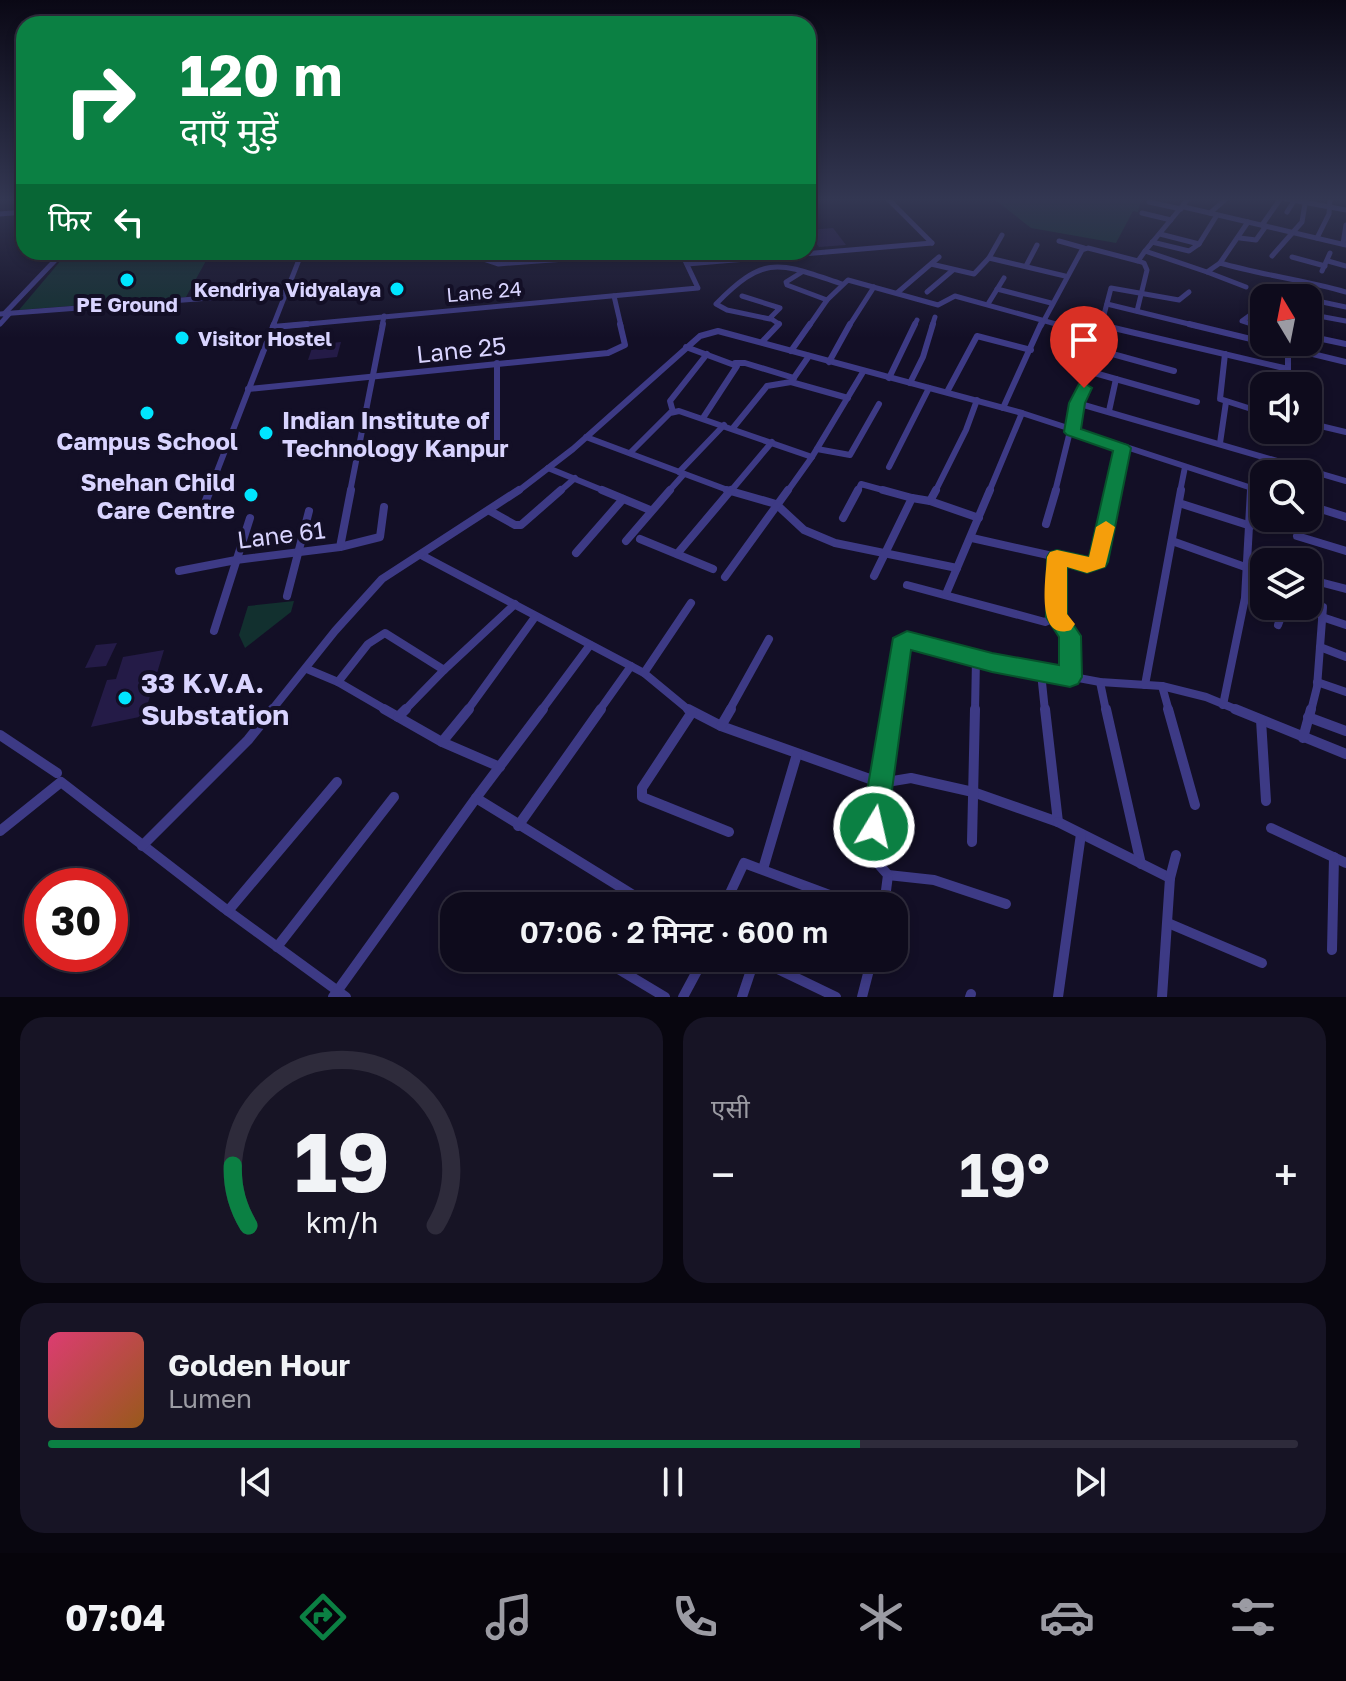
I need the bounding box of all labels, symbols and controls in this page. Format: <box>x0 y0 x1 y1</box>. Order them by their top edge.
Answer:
text: 120 m <box>180 41 342 108</box>
icon: right <box>48 48 152 152</box>
text: दाएँ मुड़ें <box>180 109 278 152</box>
icon: left <box>107 200 151 244</box>
text: फिर <box>48 202 91 238</box>
marker: PE Ground <box>118 271 136 289</box>
street label: Lane 24 <box>445 276 523 306</box>
place label: Kendriya Vidyalaya <box>194 277 381 301</box>
marker: Kendriya Vidyalaya <box>388 280 406 298</box>
north arrow <box>1250 284 1322 356</box>
map controls <box>1250 284 1322 620</box>
place label: PE Ground <box>76 292 178 316</box>
pin <box>1050 306 1118 388</box>
icon: arrive <box>1062 318 1106 362</box>
place label: Visitor Hostel <box>198 326 332 350</box>
marker: Visitor Hostel <box>173 329 191 347</box>
street label: Lane 25 <box>415 330 507 368</box>
button: sound <box>1250 372 1322 444</box>
marker: Campus School <box>138 404 156 422</box>
place label: Indian Institute of Technology Kanpur <box>282 405 509 462</box>
marker: Indian Institute of Technology Kanpur <box>257 424 275 442</box>
place label: Campus School <box>56 426 238 455</box>
button: search <box>1250 460 1322 532</box>
place label: Snehan Child Care Centre <box>80 467 235 524</box>
marker: Snehan Child Care Centre <box>242 486 260 504</box>
street label: Lane 61 <box>235 514 327 554</box>
button: layers <box>1250 548 1322 620</box>
place label: 33 K.V.A. Substation <box>141 666 289 731</box>
marker: 33 K.V.A. Substation <box>116 689 134 707</box>
position arrow <box>832 785 916 869</box>
speed limit sign: 30 <box>24 868 128 972</box>
text: 07:06 · 2 मिनट · 600 m <box>520 914 828 950</box>
text: एसी <box>711 1093 750 1124</box>
text: 19 <box>294 1110 389 1210</box>
text: 19° <box>959 1138 1050 1210</box>
text: − <box>711 1148 735 1201</box>
text: + <box>1274 1148 1298 1201</box>
text: km/h <box>305 1205 378 1239</box>
text: Golden Hour <box>168 1347 350 1383</box>
text: Lumen <box>168 1383 252 1414</box>
icon: previous <box>234 1460 278 1504</box>
icon: pause <box>651 1460 695 1504</box>
icon: next <box>1068 1460 1112 1504</box>
icon: directions <box>295 1589 351 1645</box>
icon: music <box>481 1589 537 1645</box>
icon: phone <box>667 1589 723 1645</box>
icon: climate <box>853 1589 909 1645</box>
icon: car <box>1039 1589 1095 1645</box>
icon: filters <box>1225 1589 1281 1645</box>
text: 07:04 <box>65 1596 165 1639</box>

